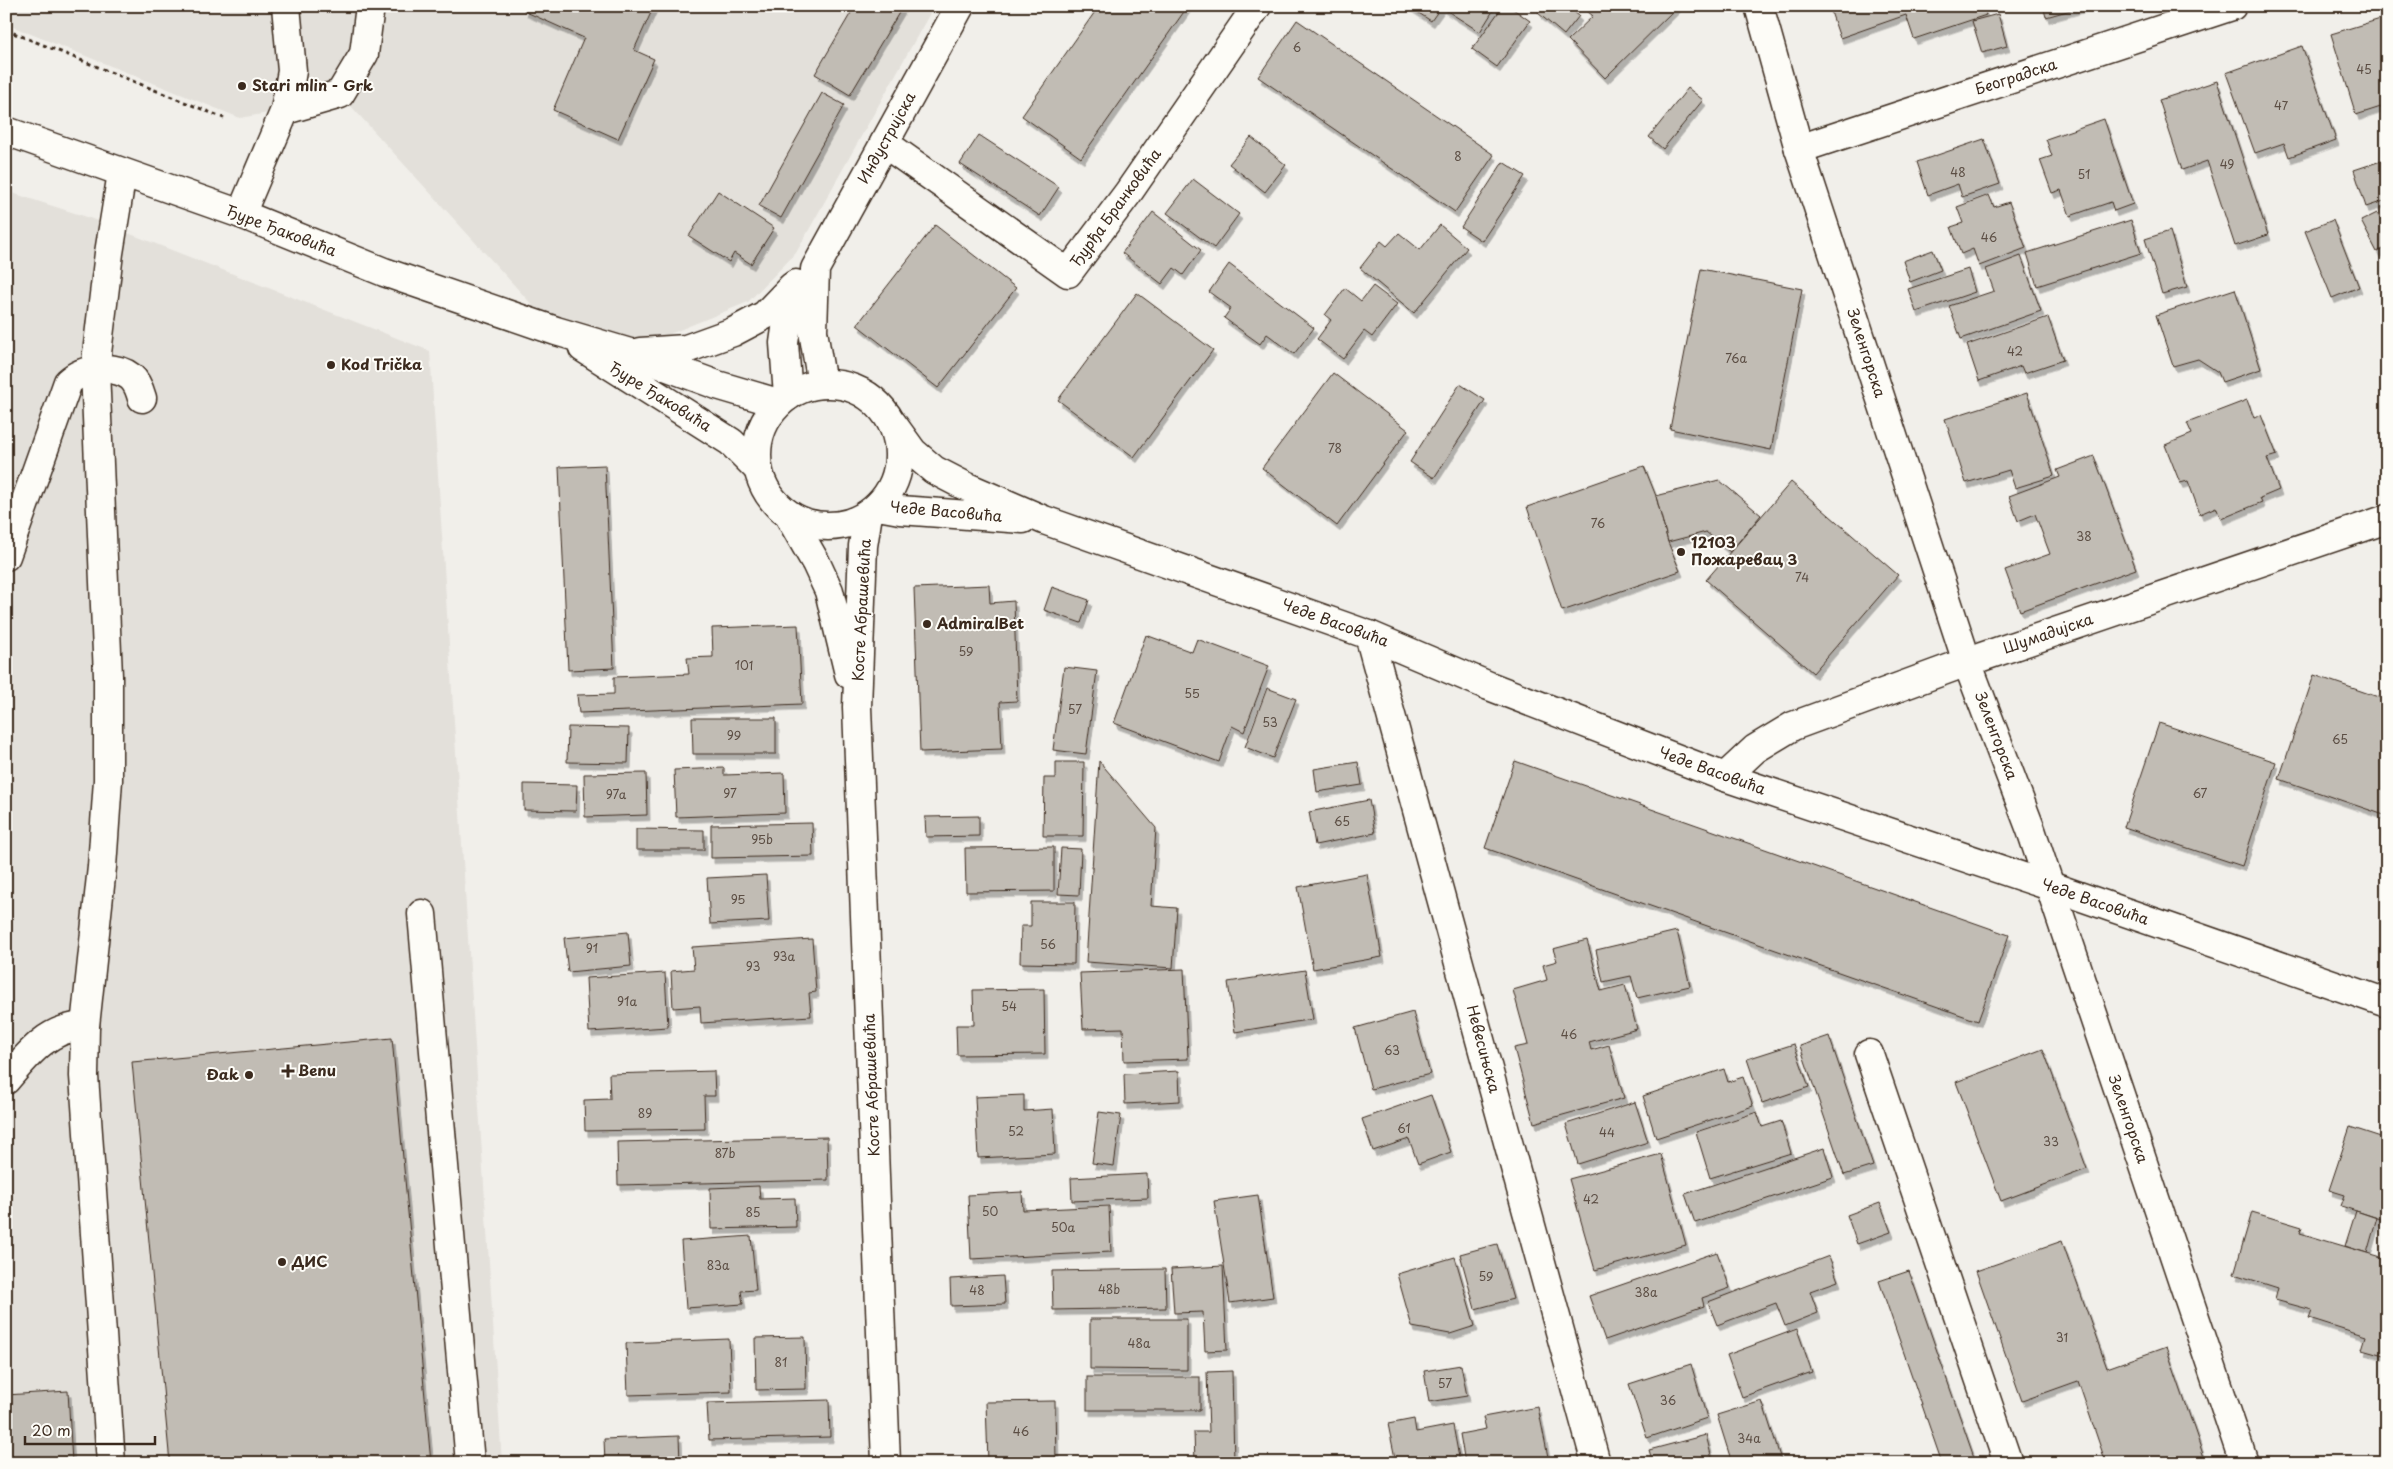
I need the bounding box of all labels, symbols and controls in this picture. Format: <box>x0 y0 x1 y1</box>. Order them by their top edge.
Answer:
house number: 6 <box>1293 38 1301 56</box>
street label: Београдска <box>1972 51 2060 100</box>
house number: 45 <box>2356 60 2372 78</box>
place label: Stari mlin - Grk <box>252 73 373 96</box>
marker: Stari mlin - Grk <box>236 80 248 92</box>
street label: Индустријска <box>851 87 921 187</box>
house number: 47 <box>2274 96 2289 114</box>
street label: Ђурђа Бранковића <box>1064 142 1166 271</box>
house number: 8 <box>1454 147 1462 165</box>
house number: 49 <box>2220 155 2234 173</box>
house number: 48 <box>1950 163 1966 181</box>
house number: 51 <box>2078 165 2090 183</box>
street label: Ђуре Ђаковића <box>223 198 341 261</box>
house number: 46 <box>1981 228 1997 246</box>
street label: Зеленгорска <box>1842 305 1893 401</box>
house number: 42 <box>2007 342 2023 360</box>
house number: 76a <box>1725 349 1747 367</box>
place label: Kod Trička <box>341 352 422 375</box>
street label: Ђуре Ђаковића <box>605 355 717 437</box>
marker: Kod Trička <box>325 359 337 371</box>
house number: 78 <box>1328 439 1342 457</box>
street label: Чеде Васовића <box>889 494 1004 527</box>
house number: 76 <box>1591 514 1605 532</box>
house number: 38 <box>2076 527 2092 545</box>
place label: 12103 Пожаревац 3 <box>1691 530 1798 570</box>
street label: Косте Абрашевића <box>845 537 876 682</box>
marker: 12103 Пожаревац 3 <box>1675 546 1687 558</box>
house number: 74 <box>1795 568 1809 586</box>
street label: Чеде Васовића <box>1279 592 1393 652</box>
street label: Шумадијска <box>1999 606 2096 659</box>
place label: AdmiralBet <box>936 611 1024 634</box>
marker: AdmiralBet <box>921 618 933 630</box>
house number: 59 <box>959 642 973 660</box>
house number: 101 <box>735 656 753 674</box>
house number: 55 <box>1184 684 1200 702</box>
street label: Зеленгорска <box>1970 688 2025 783</box>
house number: 57 <box>1068 700 1082 718</box>
house number: 53 <box>1262 713 1278 731</box>
house number: 99 <box>727 726 741 744</box>
house number: 65 <box>2332 730 2348 748</box>
street label: Чеде Васовића <box>1656 740 1770 800</box>
house number: 97 <box>723 784 737 802</box>
house number: 67 <box>2193 784 2208 802</box>
house number: 97a <box>606 785 627 803</box>
house number: 65 <box>1334 812 1350 830</box>
house number: 95b <box>751 830 773 848</box>
street label: Чеде Васовића <box>2039 871 2153 930</box>
house number: 95 <box>731 890 745 908</box>
house number: 56 <box>1040 935 1056 953</box>
house number: 91 <box>586 939 598 957</box>
house number: 93a <box>773 947 796 965</box>
house number: 93 <box>746 957 760 975</box>
house number: 91a <box>617 992 637 1010</box>
house number: 54 <box>1001 997 1017 1015</box>
street label: Невесињска <box>1462 1002 1507 1096</box>
street label: Косте Абрашевића <box>856 1013 884 1157</box>
house number: 46 <box>1561 1025 1577 1043</box>
house number: 63 <box>1384 1041 1400 1059</box>
place label: Benu <box>298 1058 336 1081</box>
place label: Đak <box>207 1062 239 1085</box>
marker: Benu <box>282 1065 294 1077</box>
marker: Đak <box>243 1069 255 1081</box>
street label: Зеленгорска <box>2103 1071 2156 1167</box>
house number: 89 <box>638 1104 652 1122</box>
house number: 61 <box>1397 1119 1411 1137</box>
house number: 52 <box>1008 1122 1024 1140</box>
house number: 44 <box>1599 1123 1615 1141</box>
house number: 33 <box>2043 1132 2059 1150</box>
house number: 87b <box>715 1144 735 1162</box>
house number: 42 <box>1583 1190 1599 1208</box>
house number: 50 <box>982 1202 998 1220</box>
house number: 85 <box>746 1203 760 1221</box>
house number: 50a <box>1051 1218 1075 1236</box>
place label: ДИС <box>291 1249 327 1272</box>
marker: ДИС <box>276 1256 288 1268</box>
house number: 83a <box>707 1256 730 1274</box>
house number: 59 <box>1479 1267 1493 1285</box>
house number: 48b <box>1098 1280 1120 1298</box>
house number: 48 <box>969 1281 985 1299</box>
house number: 38a <box>1635 1283 1658 1301</box>
house number: 31 <box>2056 1328 2068 1346</box>
house number: 48a <box>1128 1334 1151 1352</box>
house number: 81 <box>775 1353 787 1371</box>
house number: 57 <box>1438 1374 1452 1392</box>
house number: 36 <box>1660 1391 1676 1409</box>
scale bar <box>25 1414 155 1446</box>
text: 20 m <box>32 1418 71 1441</box>
house number: 46 <box>1013 1422 1029 1440</box>
house number: 34a <box>1737 1429 1761 1447</box>

